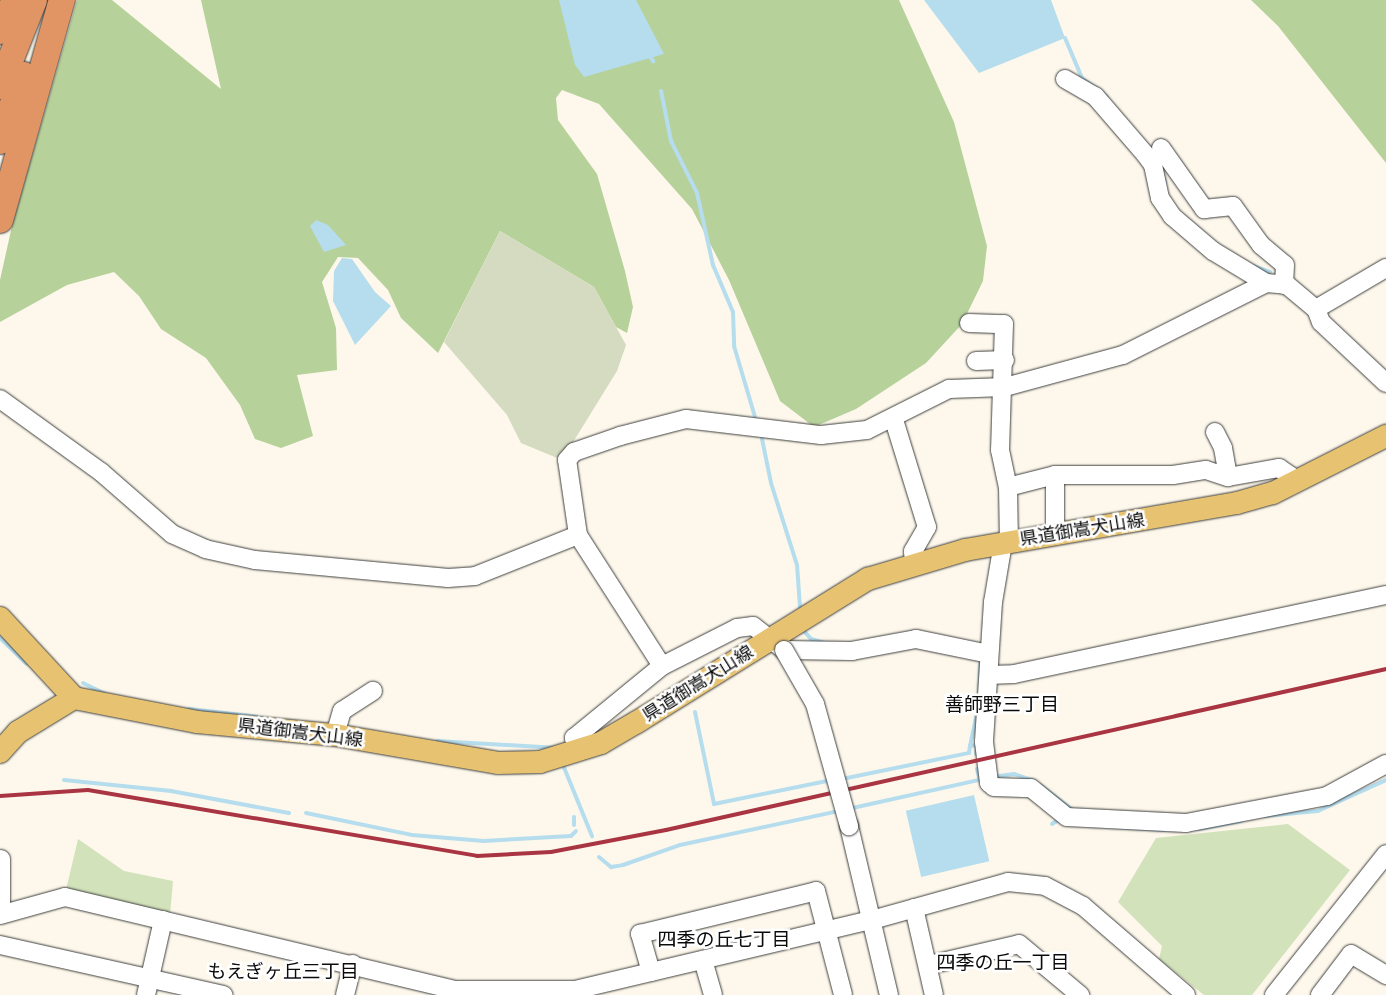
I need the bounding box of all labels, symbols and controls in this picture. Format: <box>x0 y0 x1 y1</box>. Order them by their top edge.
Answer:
street label: 県道御嵩犬山線 <box>1018 509 1146 551</box>
street label: 県道御嵩犬山線 <box>639 641 757 727</box>
district label: 善師野三丁目 <box>945 694 1059 716</box>
street label: 県道御嵩犬山線 <box>236 715 364 751</box>
district label: 四季の丘七丁目 <box>658 929 790 951</box>
district label: 四季の丘一丁目 <box>937 952 1069 974</box>
district label: もえぎヶ丘三丁目 <box>207 961 359 983</box>

